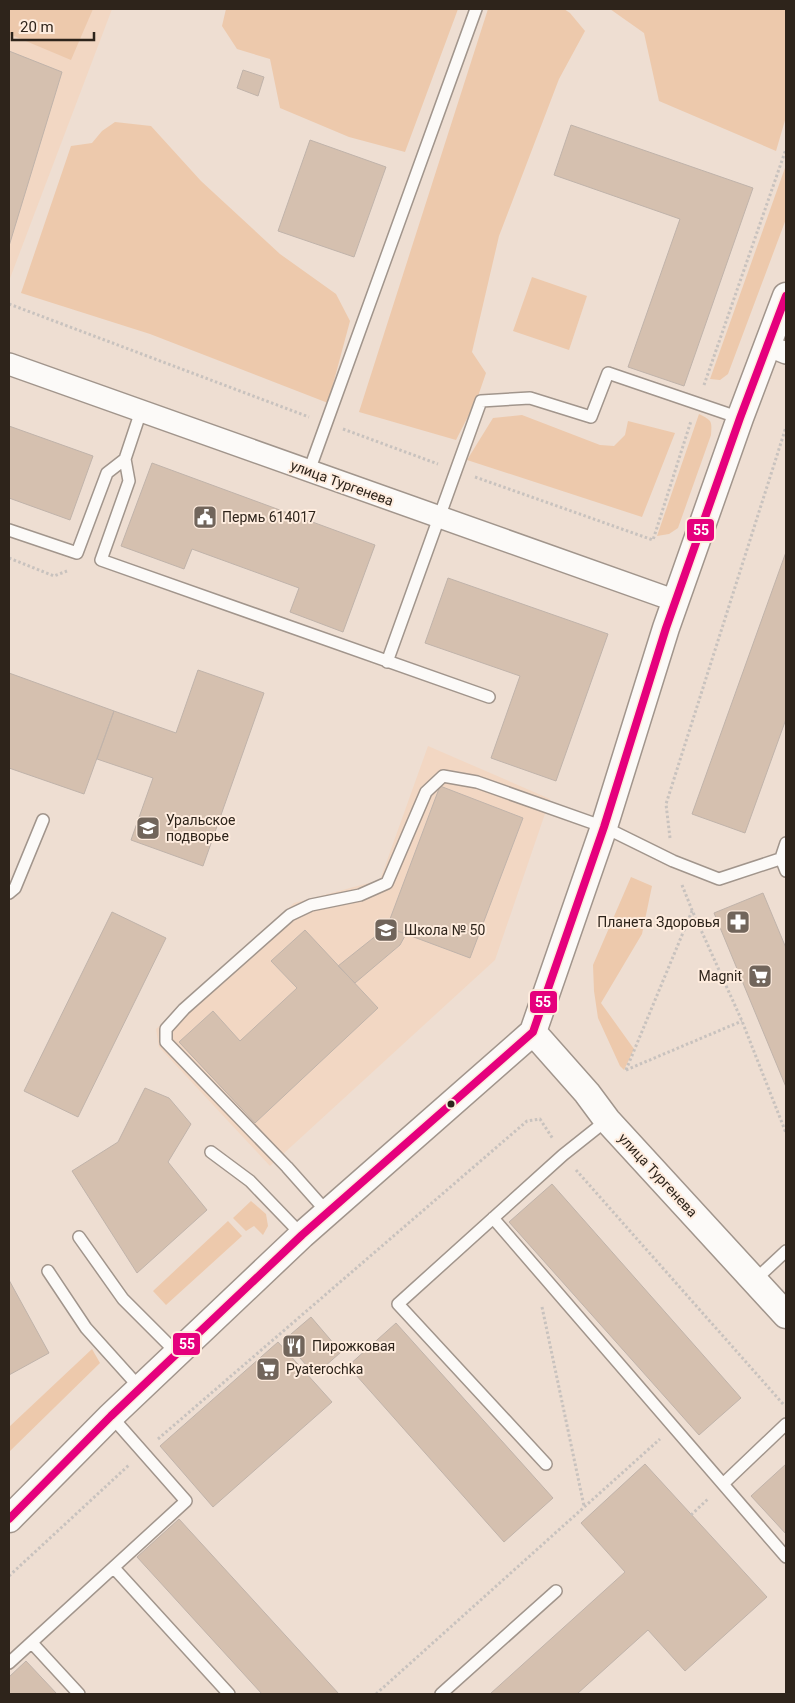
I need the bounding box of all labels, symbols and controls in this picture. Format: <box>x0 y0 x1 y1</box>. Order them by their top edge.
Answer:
scale bar <box>12 10 95 42</box>
text: 20 m <box>20 18 54 36</box>
street label: улица Тургенева <box>288 457 396 509</box>
public building icon: Пермь 614017 <box>192 504 218 530</box>
place label: Пермь 614017 <box>222 509 316 525</box>
line badge: 55 <box>686 518 715 542</box>
text: 55 <box>693 522 709 538</box>
place label: Уральское подворье <box>166 812 235 844</box>
school or university icon: Уральское подворье <box>135 815 161 841</box>
pharmacy icon: Планета Здоровья <box>725 909 751 935</box>
place label: Планета Здоровья <box>597 914 720 930</box>
school or university icon: Школа № 50 <box>373 917 399 943</box>
place label: Школа № 50 <box>404 922 485 938</box>
supermarket icon: Magnit <box>747 963 773 989</box>
place label: Magnit <box>699 968 742 984</box>
line badge: 55 <box>529 990 558 1014</box>
text: 55 <box>535 994 551 1010</box>
unlabelled marker <box>446 1099 456 1109</box>
street label: улица Тургенева <box>615 1130 701 1220</box>
line badge: 55 <box>172 1332 201 1356</box>
restaurant icon: Пирожковая <box>281 1333 307 1359</box>
text: 55 <box>179 1336 195 1352</box>
place label: Пирожковая <box>312 1338 395 1354</box>
supermarket icon: Pyaterochka <box>255 1356 281 1382</box>
place label: Pyaterochka <box>286 1361 363 1377</box>

